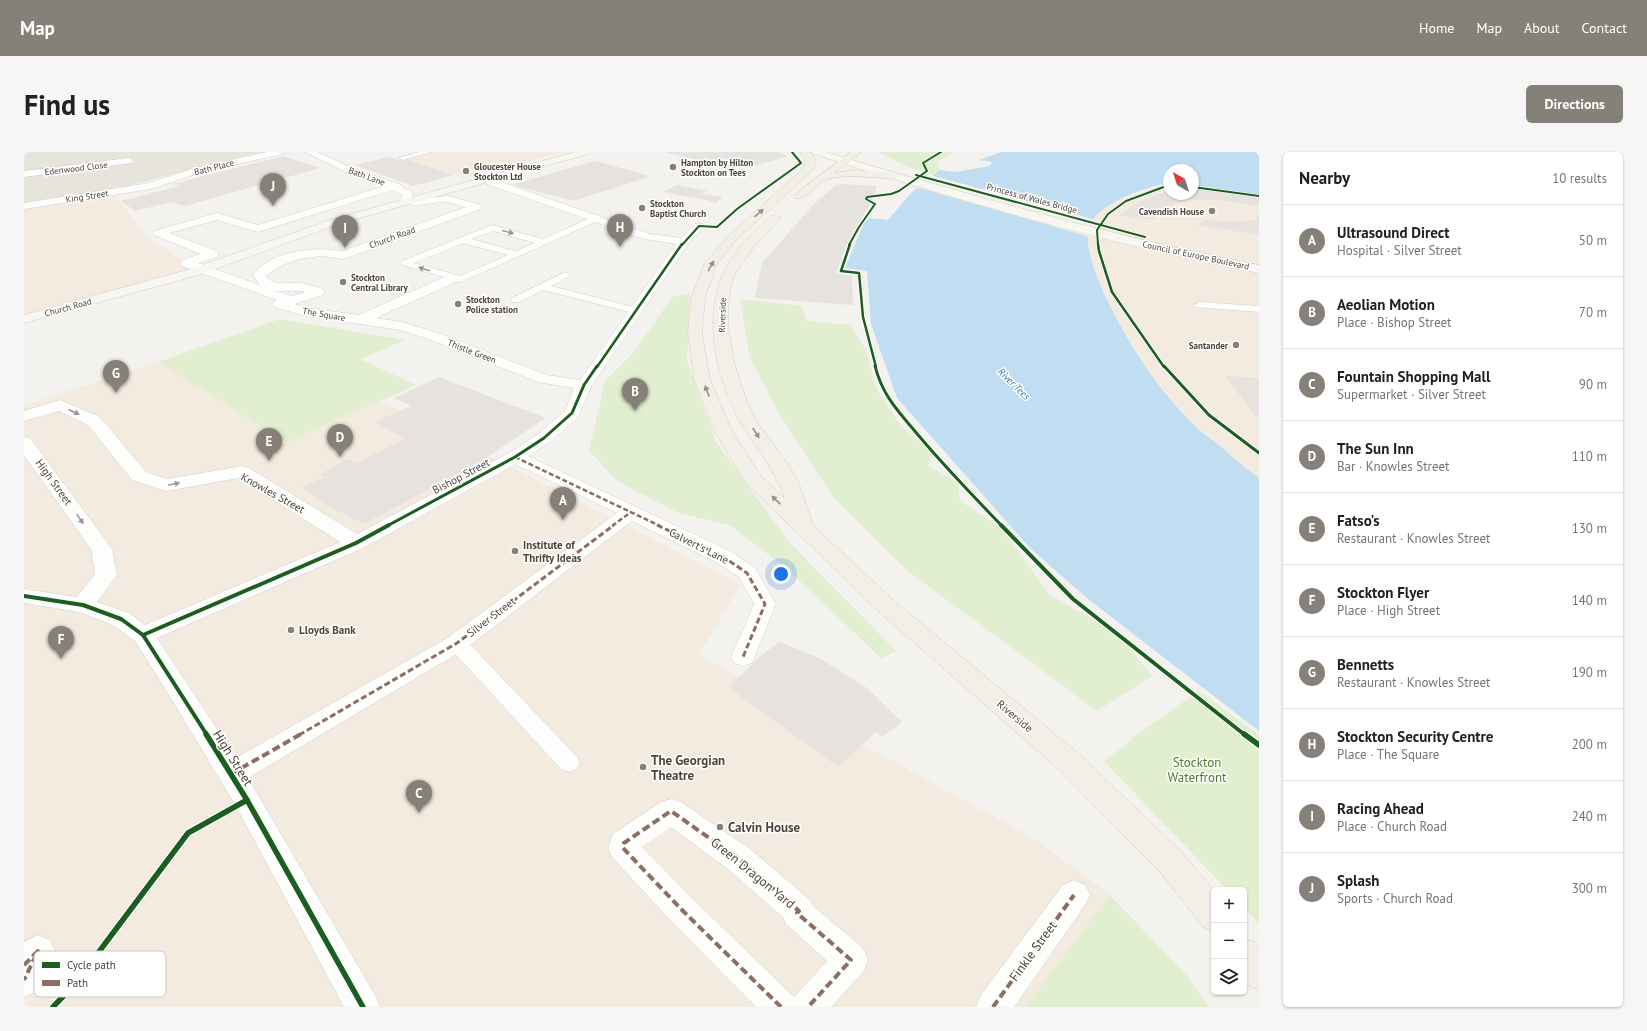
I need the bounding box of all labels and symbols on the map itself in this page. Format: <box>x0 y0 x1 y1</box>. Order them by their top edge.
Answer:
street label: Bath Place <box>193 157 235 177</box>
place label: Hampton by Hilton Stockton on Tees <box>681 157 753 178</box>
street label: Edenwood Close <box>44 159 109 177</box>
place label: Gloucester House Stockton Ltd <box>474 161 541 182</box>
marker: Hampton by Hilton Stockton on Tees <box>668 162 678 172</box>
street label: Bath Lane <box>347 164 387 188</box>
north arrow <box>1163 164 1199 200</box>
marker: Gloucester House Stockton Ltd <box>461 166 471 176</box>
pin: J <box>260 173 286 206</box>
street label: Princess of Wales Bridge <box>986 181 1079 215</box>
street label: King Street <box>65 187 109 205</box>
place label: Stockton Baptist Church <box>650 198 706 219</box>
marker: Stockton Baptist Church <box>637 203 647 213</box>
place label: Cavendish House <box>1139 206 1204 217</box>
marker: Cavendish House <box>1207 206 1217 216</box>
one-way arrow <box>754 208 765 217</box>
pin: H <box>607 214 633 247</box>
pin: I <box>332 215 358 248</box>
street label: Church Road <box>367 224 417 250</box>
one-way arrow <box>502 230 514 236</box>
street label: Council of Europe Boulevard <box>1142 238 1251 272</box>
one-way arrow <box>708 260 715 272</box>
one-way arrow <box>417 265 429 271</box>
place label: Stockton Central Library <box>351 272 409 293</box>
marker: Stockton Central Library <box>338 277 348 287</box>
place label: Stockton Police station <box>466 294 518 315</box>
street label: Church Road <box>43 295 93 319</box>
street label: Riverside <box>716 297 728 333</box>
marker: Stockton Police station <box>453 299 463 309</box>
street label: The Square <box>302 305 347 323</box>
street label: Thistle Green <box>446 337 498 365</box>
place label: Santander <box>1189 340 1229 351</box>
marker: Santander <box>1231 340 1241 350</box>
pin: G <box>103 360 129 393</box>
water label: River Tees <box>995 365 1033 403</box>
pin: B <box>622 378 648 411</box>
one-way arrow <box>704 385 710 397</box>
one-way arrow <box>68 409 80 415</box>
pin: D <box>327 424 353 457</box>
one-way arrow <box>753 427 760 439</box>
pin: E <box>256 428 282 461</box>
street label: Bishop Street <box>430 455 492 497</box>
street label: High Street <box>33 456 75 508</box>
street label: Knowles Street <box>239 470 308 516</box>
one-way arrow <box>168 481 180 487</box>
pin: A <box>550 487 576 520</box>
one-way arrow <box>771 496 780 505</box>
one-way arrow <box>76 514 84 525</box>
street label: Calvert's Lane <box>667 525 732 567</box>
place label: Institute of Thrifty Ideas <box>523 538 582 565</box>
marker: Institute of Thrifty Ideas <box>510 546 520 556</box>
your location <box>771 564 791 584</box>
street label: Silver Street <box>464 594 518 640</box>
place label: Lloyds Bank <box>299 623 356 637</box>
marker: Lloyds Bank <box>286 625 296 635</box>
pin: F <box>48 626 74 659</box>
street label: Riverside <box>994 697 1036 735</box>
street label: High Street <box>209 727 257 790</box>
place label: The Georgian Theatre <box>651 752 725 784</box>
park label: Stockton Waterfront <box>1167 754 1227 786</box>
marker: The Georgian Theatre <box>638 762 648 772</box>
pin: C <box>406 780 432 813</box>
place label: Calvin House <box>728 819 800 836</box>
marker: Calvin House <box>715 822 725 832</box>
street label: Green Dragon Yard <box>707 834 799 912</box>
street label: Finkle Street <box>1005 917 1061 985</box>
legend <box>34 951 166 997</box>
text: Cycle path <box>67 958 116 972</box>
text: Path <box>67 976 88 990</box>

